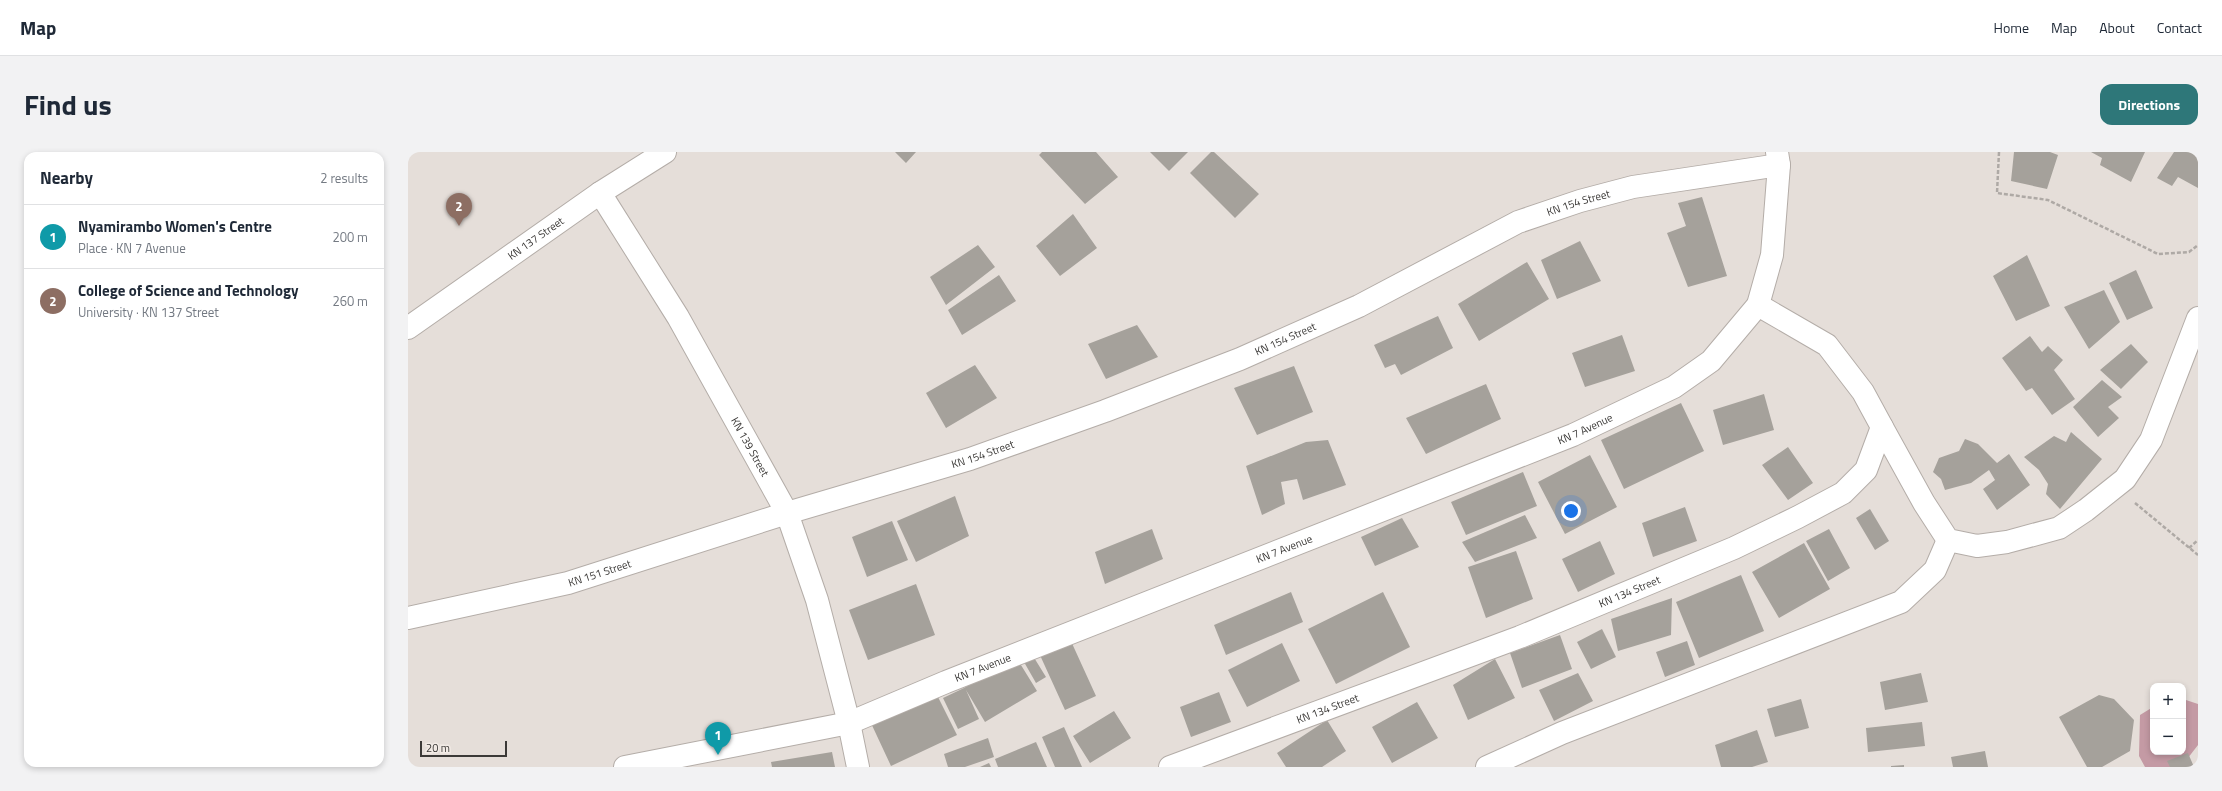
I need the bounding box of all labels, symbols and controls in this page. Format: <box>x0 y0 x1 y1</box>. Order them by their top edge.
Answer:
text: Map <box>20 13 56 42</box>
text: Home <box>1994 17 2029 38</box>
text: Map <box>2051 17 2077 38</box>
text: About <box>2099 17 2135 38</box>
text: Contact <box>2157 17 2202 38</box>
text: Find us <box>24 83 112 126</box>
button: Directions <box>2100 84 2198 125</box>
text: Nearby <box>40 165 93 191</box>
text: 2 results <box>320 168 368 188</box>
street label: KN 154 Street <box>1545 185 1612 220</box>
pin: 2 <box>446 193 472 226</box>
street label: KN 137 Street <box>504 213 567 264</box>
text: Nyamirambo Women's Centre <box>78 215 272 238</box>
text: 1 <box>49 227 57 247</box>
text: 200 m <box>332 227 368 247</box>
text: Place · KN 7 Avenue <box>78 238 186 258</box>
text: College of Science and Technology <box>78 279 298 302</box>
text: 2 <box>49 291 57 311</box>
text: 260 m <box>332 291 368 311</box>
text: University · KN 137 Street <box>78 302 219 322</box>
street label: KN 154 Street <box>1252 318 1319 359</box>
street label: KN 7 Avenue <box>1555 409 1616 448</box>
street label: KN 139 Street <box>727 414 773 479</box>
street label: KN 154 Street <box>949 436 1016 472</box>
your location <box>1561 501 1581 521</box>
street label: KN 7 Avenue <box>1254 530 1315 567</box>
street label: KN 151 Street <box>566 555 633 590</box>
street label: KN 134 Street <box>1596 571 1663 611</box>
street label: KN 7 Avenue <box>952 649 1014 686</box>
map controls <box>2150 683 2186 755</box>
button: + <box>2150 683 2186 719</box>
street label: KN 134 Street <box>1294 690 1361 727</box>
button: − <box>2150 719 2186 755</box>
pin: 1 <box>705 722 731 755</box>
scale bar <box>420 739 507 758</box>
text: 20 m <box>426 740 450 756</box>

